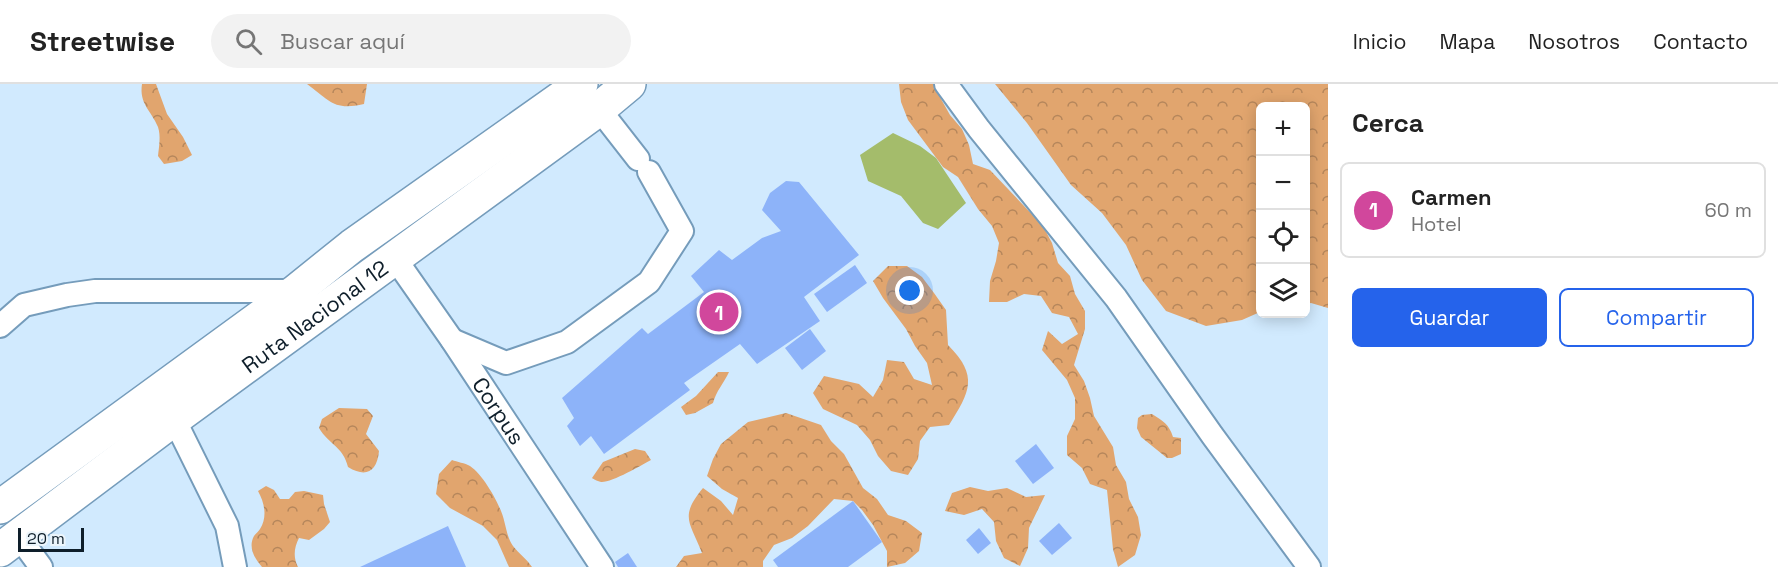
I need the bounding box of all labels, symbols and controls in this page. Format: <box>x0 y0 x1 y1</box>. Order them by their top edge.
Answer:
search box <box>211 14 631 68</box>
text: Streetwise <box>30 23 175 59</box>
icon: search <box>232 25 265 58</box>
text: Buscar aquí <box>280 27 405 55</box>
text: Inicio <box>1353 28 1407 55</box>
text: Mapa <box>1440 28 1495 55</box>
text: Nosotros <box>1528 28 1620 55</box>
text: Contacto <box>1653 28 1748 55</box>
map controls <box>1256 102 1310 318</box>
button: + <box>1256 102 1310 156</box>
text: Cerca <box>1352 106 1424 140</box>
button: − <box>1256 156 1310 210</box>
text: Carmen <box>1411 183 1492 211</box>
text: 1 <box>1369 197 1378 223</box>
text: 60 m <box>1705 197 1752 223</box>
button: locate <box>1256 210 1310 264</box>
text: Hotel <box>1411 211 1462 237</box>
street label: Ruta Nacional 12 <box>236 254 393 379</box>
button: layers <box>1256 264 1310 318</box>
your location <box>895 276 924 305</box>
button: Guardar <box>1352 288 1547 347</box>
button: Compartir <box>1559 288 1754 347</box>
pin: 1 <box>700 290 738 334</box>
street label: Corpus <box>466 372 531 450</box>
scale bar <box>18 525 84 552</box>
text: 20 m <box>27 528 65 549</box>

